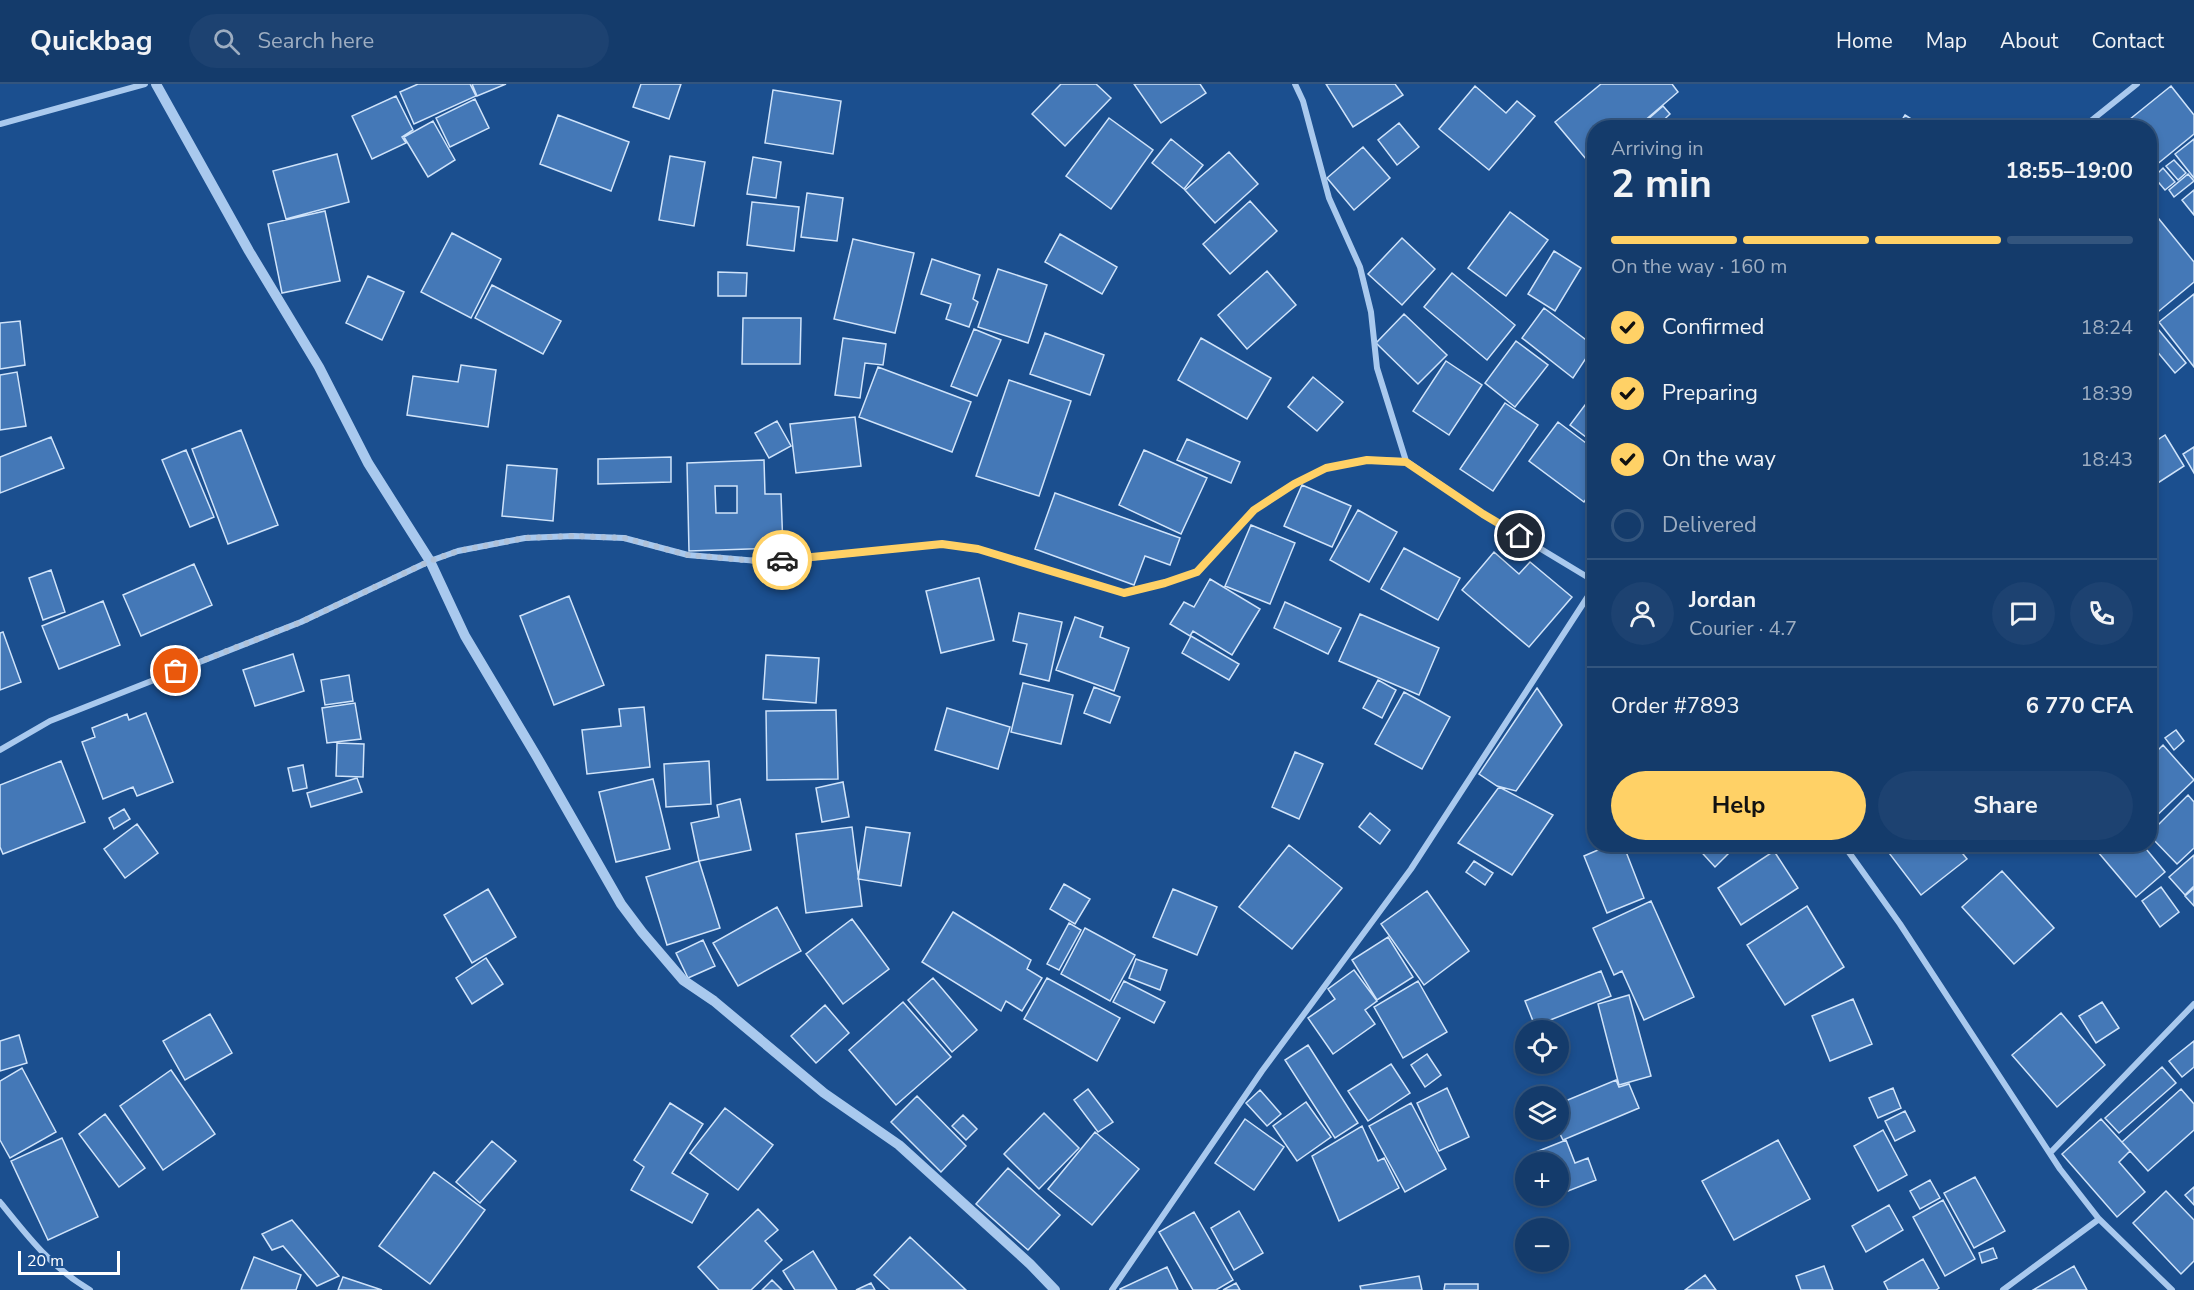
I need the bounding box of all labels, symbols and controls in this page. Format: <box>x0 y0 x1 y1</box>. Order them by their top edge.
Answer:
search box <box>189 14 609 68</box>
text: Quickbag <box>30 22 153 60</box>
icon: search <box>210 25 243 58</box>
text: Search here <box>258 26 374 56</box>
text: Home <box>1836 27 1893 55</box>
text: Map <box>1926 27 1967 55</box>
text: About <box>2000 27 2058 55</box>
text: Contact <box>2091 27 2164 55</box>
text: Arriving in <box>1611 135 1704 162</box>
text: 18:55–19:00 <box>2005 156 2133 186</box>
text: 2 min <box>1611 158 1712 211</box>
text: On the way · 160 m <box>1611 253 1787 280</box>
icon: check <box>1611 311 1644 344</box>
text: Confirmed <box>1662 312 1764 342</box>
text: 18:24 <box>2080 314 2133 341</box>
icon: check <box>1611 377 1644 410</box>
text: Preparing <box>1662 378 1758 408</box>
text: 18:39 <box>2080 380 2133 407</box>
icon: check <box>1611 443 1644 476</box>
text: On the way <box>1662 444 1776 474</box>
text: 18:43 <box>2080 446 2133 473</box>
pin <box>1494 510 1545 561</box>
text: Delivered <box>1662 510 1757 540</box>
icon: home <box>1503 519 1536 552</box>
courier <box>752 530 812 590</box>
icon: car <box>766 544 799 577</box>
button: person <box>1611 582 1674 645</box>
button: chat <box>1992 582 2055 645</box>
button: phone <box>2070 582 2133 645</box>
text: Jordan <box>1689 585 1756 615</box>
text: Courier · 4.7 <box>1689 615 1797 642</box>
pin <box>150 645 201 696</box>
icon: bag <box>159 654 192 687</box>
text: Order #7893 <box>1611 691 1740 721</box>
text: 6 770 CFA <box>2026 691 2133 721</box>
button: Help <box>1611 771 1866 840</box>
button: Share <box>1878 771 2133 840</box>
map controls <box>1515 1020 1569 1272</box>
button: locate <box>1515 1020 1569 1074</box>
button: layers <box>1515 1086 1569 1140</box>
button: + <box>1515 1152 1569 1206</box>
button: − <box>1515 1218 1569 1272</box>
scale bar <box>18 1248 120 1276</box>
text: 20 m <box>27 1250 64 1272</box>

